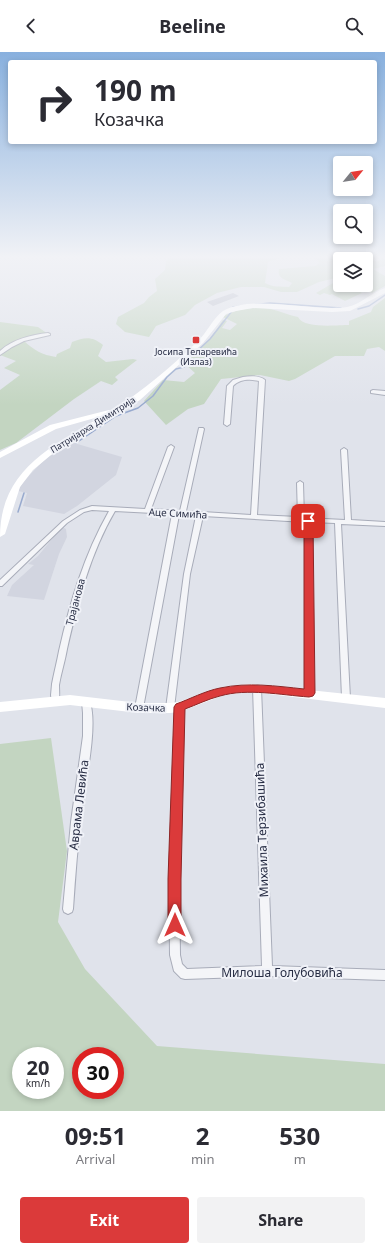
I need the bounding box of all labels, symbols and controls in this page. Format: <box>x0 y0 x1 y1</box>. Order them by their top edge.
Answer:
text: Beeline <box>159 14 226 38</box>
icon: back <box>20 15 42 37</box>
icon: search <box>343 15 365 37</box>
text: 190 m <box>94 71 177 109</box>
icon: right <box>28 76 80 128</box>
text: Козачка <box>94 107 164 131</box>
north arrow <box>333 156 373 196</box>
map controls <box>333 156 373 292</box>
button: search <box>333 204 373 244</box>
button: layers <box>333 252 373 292</box>
marker: Јосипа Теларевића (Излаз) <box>191 335 201 345</box>
place label: Јосипа Теларевића (Излаз) <box>154 345 237 368</box>
street label: Патријарха Димитрија <box>48 393 138 456</box>
street label: Аце Симића <box>148 504 208 522</box>
pin <box>291 504 325 538</box>
icon: arrive <box>297 510 319 532</box>
street label: Трајанова <box>62 577 88 627</box>
street label: Козачка <box>126 699 166 715</box>
street label: Аврама Левића <box>65 759 92 851</box>
street label: Михаила Терзибашића <box>251 762 272 898</box>
position arrow <box>154 904 196 946</box>
street label: Милоша Голубовића <box>221 964 343 981</box>
speed limit sign: 30 <box>72 1047 124 1099</box>
text: 20 <box>27 1054 49 1081</box>
text: km/h <box>26 1076 50 1090</box>
text: 09:51 <box>65 1119 126 1152</box>
text: 2 <box>196 1119 210 1152</box>
text: 530 <box>279 1119 320 1152</box>
text: Arrival <box>76 1150 115 1168</box>
text: min <box>191 1150 214 1168</box>
text: m <box>294 1150 306 1168</box>
button: Exit <box>20 1197 189 1243</box>
button: Share <box>197 1197 365 1243</box>

